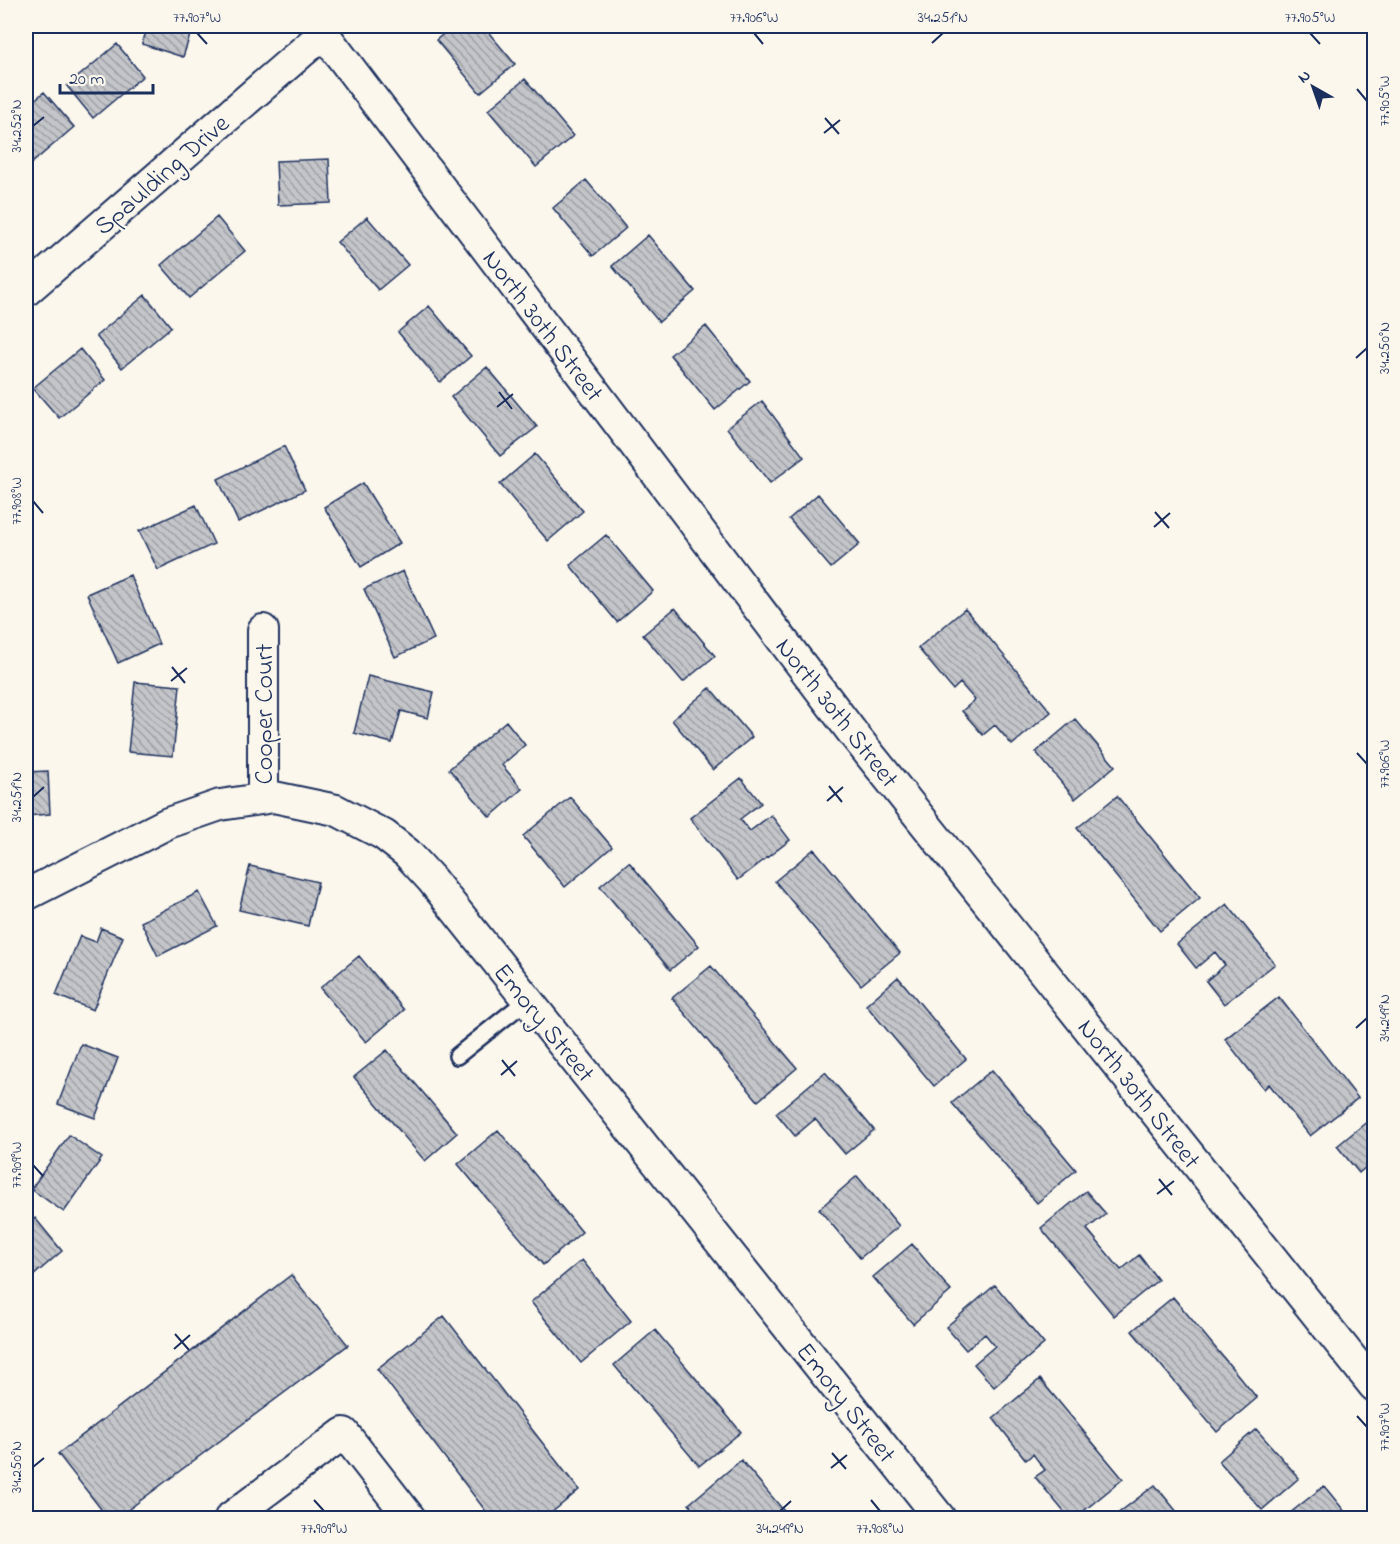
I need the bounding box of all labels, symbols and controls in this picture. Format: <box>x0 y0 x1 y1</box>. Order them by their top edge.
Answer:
text: 77.907°W <box>173 7 221 29</box>
text: 77.906°W <box>730 7 778 29</box>
text: 34.251°N <box>918 7 968 29</box>
text: 77.905°W <box>1285 7 1335 29</box>
scale bar <box>60 57 153 95</box>
north arrow <box>1283 57 1343 117</box>
text: N <box>1293 64 1317 90</box>
text: 20 m <box>69 67 104 93</box>
text: 77.905°W <box>1374 76 1396 126</box>
text: 34.252°N <box>6 99 28 153</box>
street label: Spaulding Drive <box>87 106 239 246</box>
street label: North 30th Street <box>472 243 612 411</box>
text: 34.250°N <box>1374 322 1396 374</box>
text: 77.908°W <box>6 477 28 525</box>
street label: North 30th Street <box>765 631 907 797</box>
street label: Cooper Court <box>247 643 285 785</box>
text: 77.906°W <box>1374 740 1396 788</box>
text: 34.251°N <box>6 772 28 822</box>
street label: Emory Street <box>483 956 603 1092</box>
text: 34.249°N <box>1374 994 1396 1042</box>
street label: North 30th Street <box>1067 1012 1209 1178</box>
text: 77.909°W <box>6 1142 28 1188</box>
street label: Emory Street <box>785 1335 904 1472</box>
text: 77.907°W <box>1374 1403 1396 1451</box>
text: 34.250°N <box>6 1441 28 1493</box>
text: 77.909°W <box>301 1518 347 1540</box>
text: 34.249°N <box>756 1518 804 1540</box>
text: 77.908°W <box>856 1518 904 1540</box>

